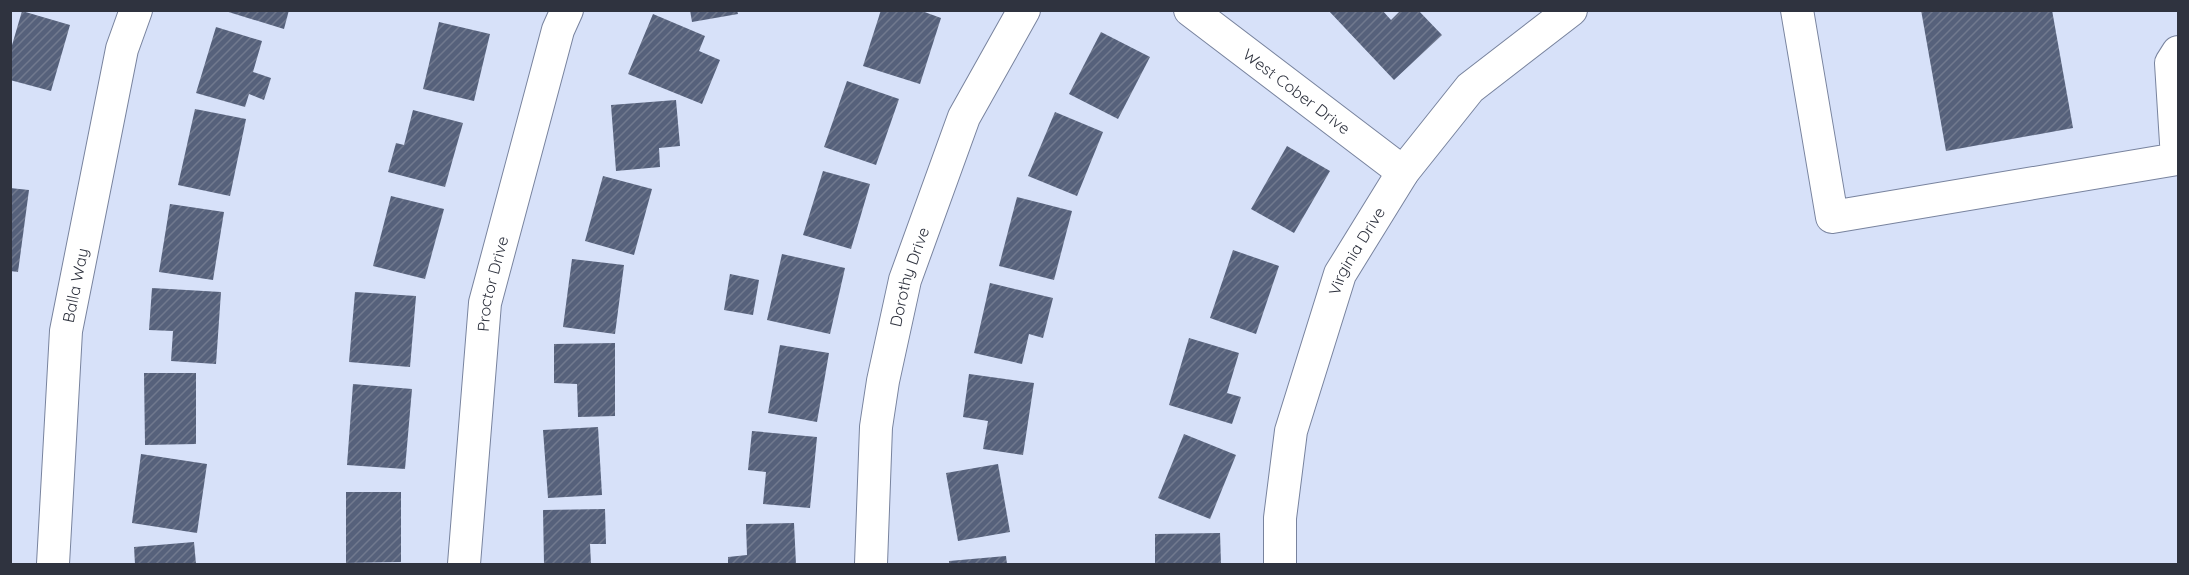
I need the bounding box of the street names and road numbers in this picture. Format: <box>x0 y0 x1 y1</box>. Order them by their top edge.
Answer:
street label: West Cober Drive <box>1239 44 1354 138</box>
street label: Virginia Drive <box>1324 203 1389 298</box>
street label: Dorothy Drive <box>885 224 933 329</box>
street label: Proctor Drive <box>473 234 512 332</box>
street label: Balla Way <box>58 246 92 324</box>

